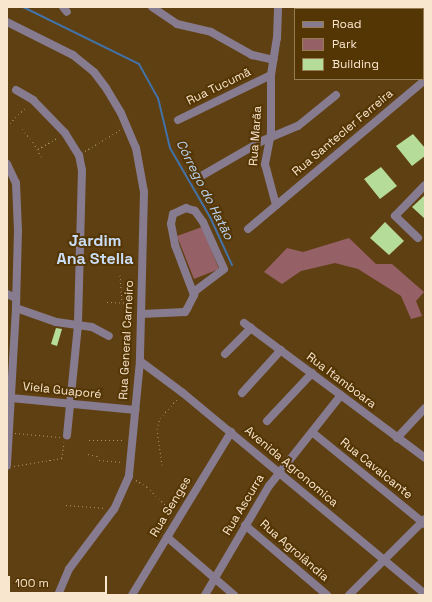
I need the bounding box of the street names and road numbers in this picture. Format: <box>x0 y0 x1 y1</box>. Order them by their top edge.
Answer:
street label: Rua Tucumã <box>184 65 254 109</box>
street label: Rua Santecler Ferreira <box>290 87 396 179</box>
street label: Rua Marãa <box>247 105 265 167</box>
street label: Rua General Carneiro <box>117 280 137 400</box>
street label: Rua Itamboara <box>303 350 379 412</box>
street label: Viela Guaporé <box>22 380 102 402</box>
street label: Avenida Agronomica <box>241 424 341 510</box>
street label: Rua Cavalcante <box>337 435 415 503</box>
street label: Rua Ascurra <box>220 472 268 538</box>
street label: Rua Senges <box>147 474 195 540</box>
street label: Rua Agrolândia <box>257 517 331 585</box>

